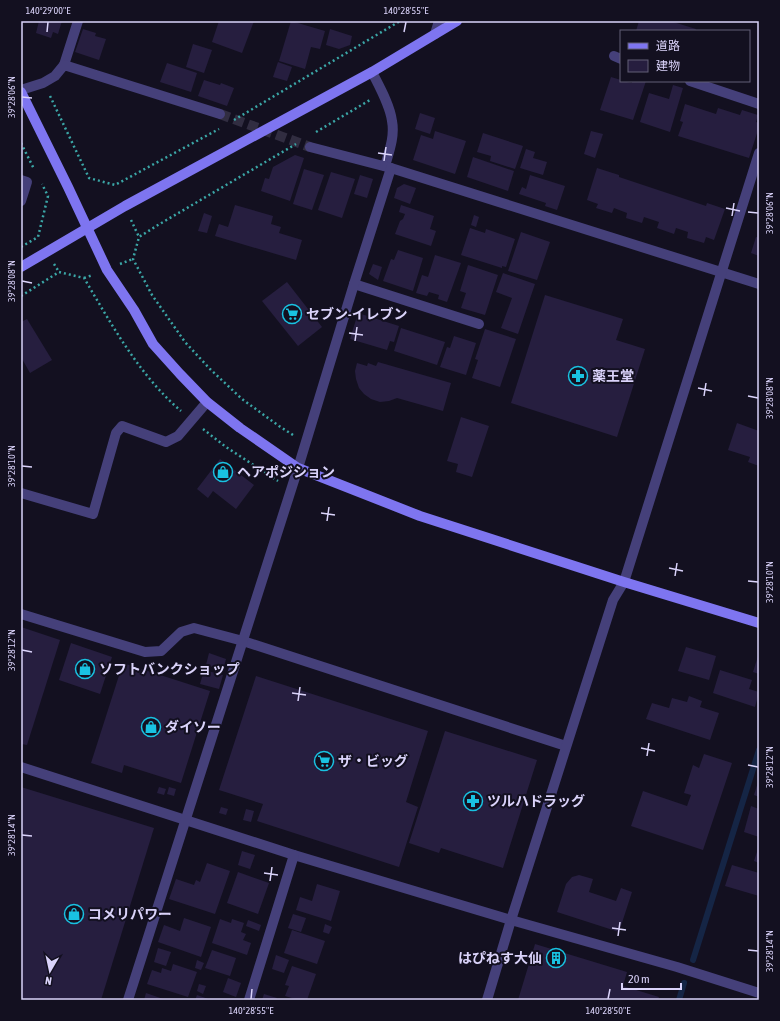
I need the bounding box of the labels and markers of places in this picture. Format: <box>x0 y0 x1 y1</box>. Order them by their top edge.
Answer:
supermarket icon: セブン-イレブン <box>281 303 303 325</box>
place label: セブン-イレブン <box>306 306 408 322</box>
pharmacy icon: 薬王堂 <box>567 365 589 387</box>
place label: 薬王堂 <box>592 368 634 384</box>
shop icon: ヘアポジション <box>212 461 234 483</box>
place label: ヘアポジション <box>237 464 335 480</box>
shop icon: ソフトバンクショップ <box>74 658 96 680</box>
place label: ソフトバンクショップ <box>99 661 240 677</box>
shop icon: ダイソー <box>140 716 162 738</box>
place label: ダイソー <box>165 719 221 735</box>
supermarket icon: ザ・ビッグ <box>313 750 335 772</box>
place label: ザ・ビッグ <box>338 753 408 769</box>
pharmacy icon: ツルハドラッグ <box>462 790 484 812</box>
place label: ツルハドラッグ <box>487 793 585 809</box>
shop icon: コメリパワー <box>63 903 85 925</box>
place label: コメリパワー <box>88 906 172 922</box>
building icon: はぴねす大仙 <box>545 947 567 969</box>
place label: はぴねす大仙 <box>458 950 542 966</box>

